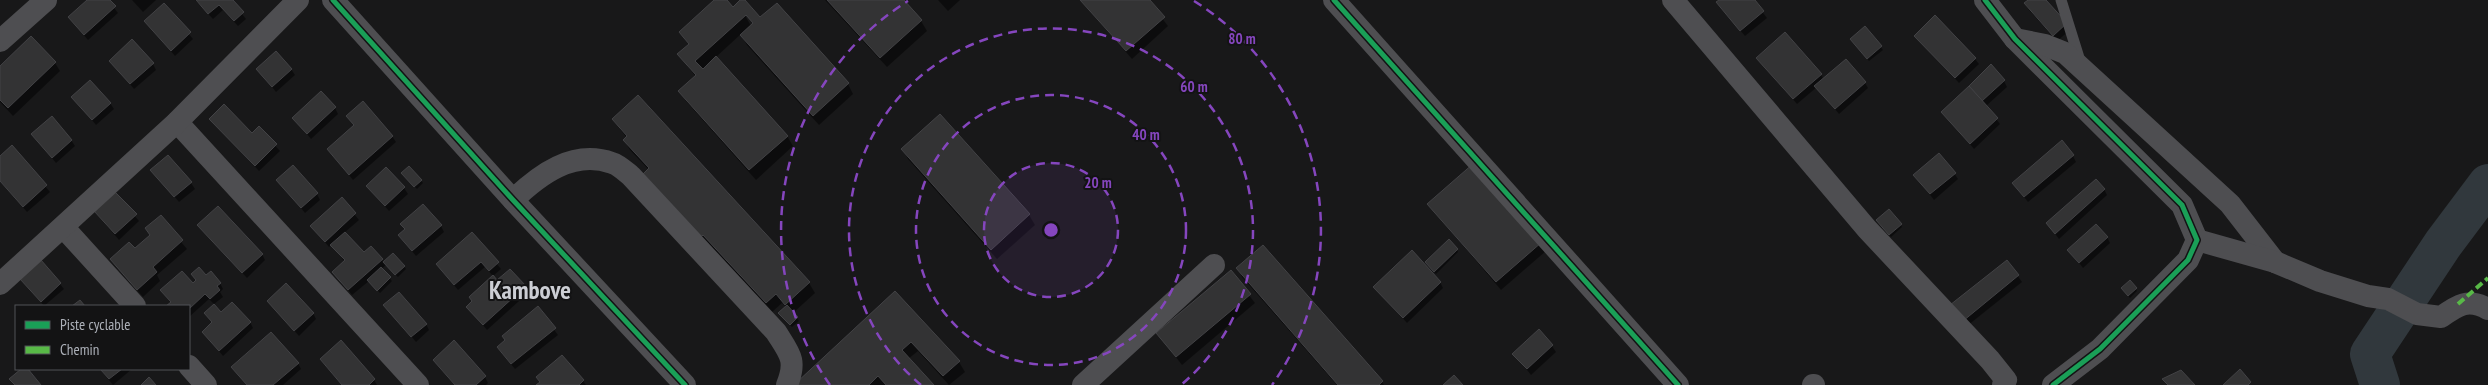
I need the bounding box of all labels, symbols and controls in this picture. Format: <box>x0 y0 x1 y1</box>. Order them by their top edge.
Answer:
text: 80 m <box>1228 29 1256 48</box>
text: 60 m <box>1180 77 1208 96</box>
text: 40 m <box>1132 125 1160 144</box>
text: 20 m <box>1084 173 1112 192</box>
centre of rings <box>1042 221 1060 239</box>
district label: Kambove <box>489 274 571 306</box>
legend <box>15 305 190 370</box>
text: Piste cyclable <box>60 315 130 334</box>
text: Chemin <box>60 340 99 359</box>

